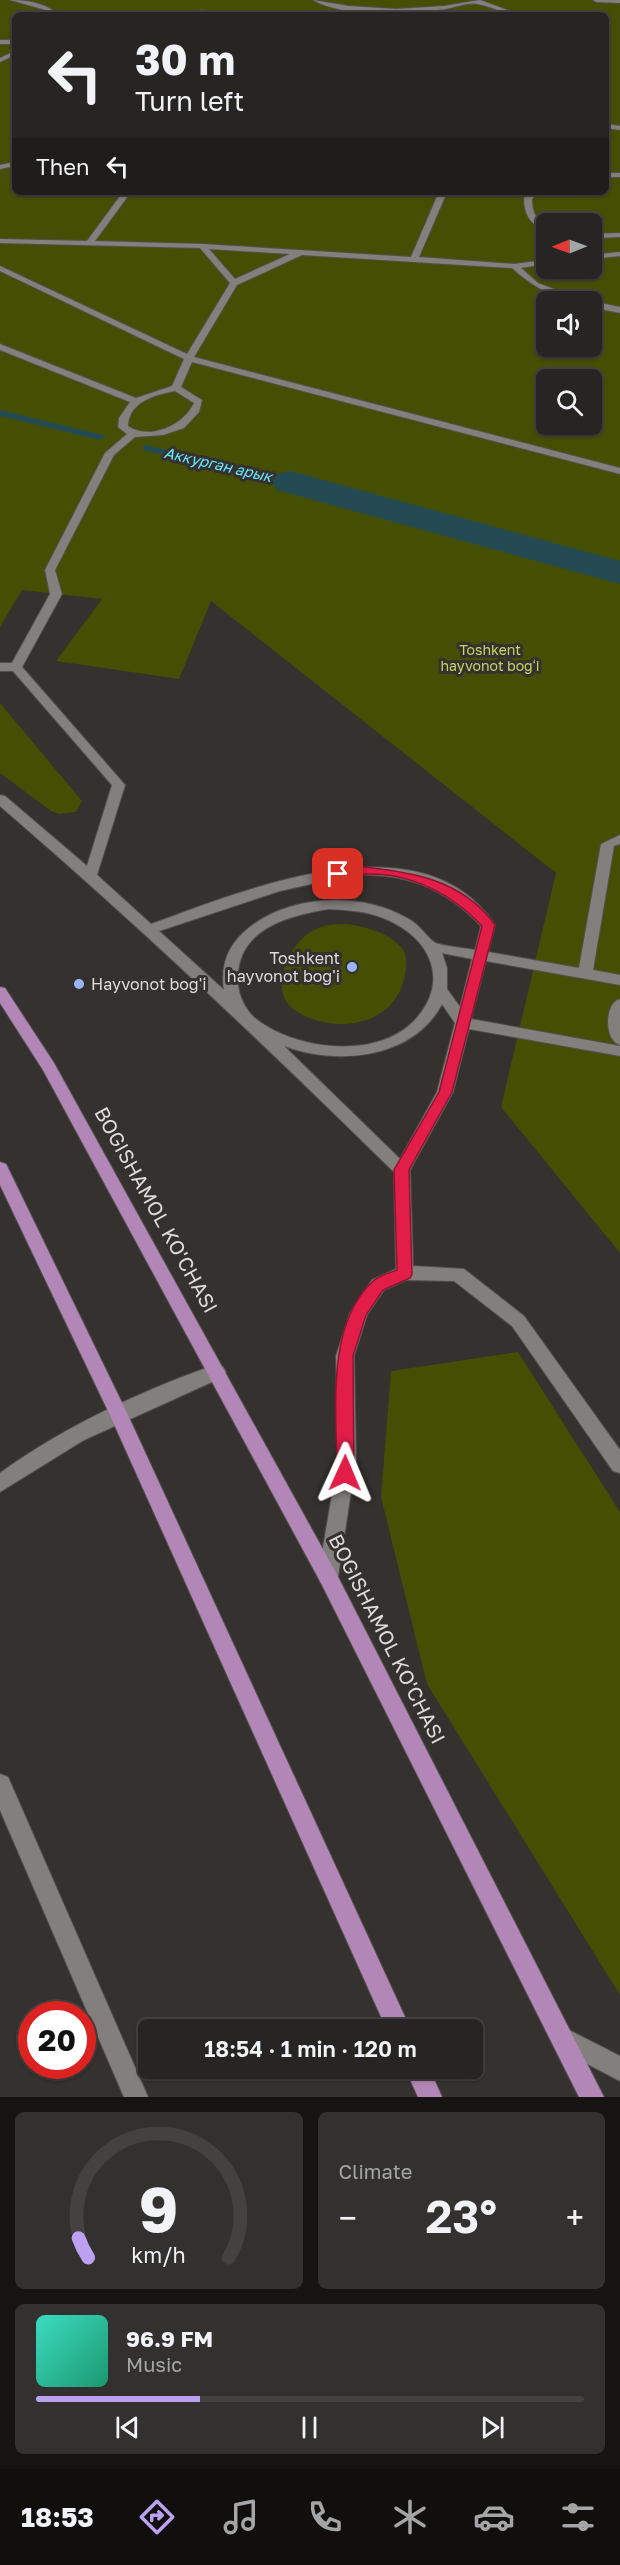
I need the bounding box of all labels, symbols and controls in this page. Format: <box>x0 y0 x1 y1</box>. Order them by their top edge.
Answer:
text: 30 m <box>135 34 235 84</box>
icon: left <box>36 36 114 114</box>
text: Turn left <box>135 85 244 117</box>
icon: left <box>101 150 134 183</box>
text: Then <box>36 153 89 180</box>
north arrow <box>536 213 602 279</box>
map controls <box>536 213 602 435</box>
button: sound <box>536 291 602 357</box>
button: search <box>536 369 602 435</box>
water label: Аккурган арык <box>162 443 276 487</box>
park label: Toshkent hayvonot bogʻi <box>440 641 540 674</box>
pin <box>312 848 363 899</box>
icon: arrive <box>321 857 354 890</box>
place label: Toshkent hayvonot bog'i <box>227 948 340 986</box>
marker: Toshkent hayvonot bog'i <box>345 960 359 974</box>
place label: Hayvonot bog'i <box>91 974 207 994</box>
marker: Hayvonot bog'i <box>72 977 86 991</box>
street label: BOGISHAMOL KO'CHASI <box>90 1102 224 1317</box>
position arrow <box>313 1441 377 1505</box>
street label: BOGISHAMOL KO'CHASI <box>325 1530 451 1747</box>
speed limit sign: 20 <box>18 2001 96 2079</box>
text: 18:54 · 1 min · 120 m <box>204 2035 417 2062</box>
text: Climate <box>339 2159 412 2183</box>
text: 9 <box>139 2171 179 2246</box>
text: 23° <box>425 2189 497 2243</box>
text: − <box>339 2198 357 2237</box>
text: + <box>566 2198 584 2237</box>
text: km/h <box>131 2242 186 2268</box>
text: 96.9 FM <box>126 2325 213 2352</box>
text: Music <box>126 2352 182 2376</box>
icon: previous <box>111 2411 144 2444</box>
icon: pause <box>293 2411 326 2444</box>
icon: next <box>476 2411 509 2444</box>
icon: directions <box>136 2496 178 2538</box>
icon: music <box>220 2496 262 2538</box>
icon: phone <box>304 2496 346 2538</box>
icon: climate <box>389 2496 431 2538</box>
icon: car <box>473 2496 515 2538</box>
icon: filters <box>557 2496 599 2538</box>
text: 18:53 <box>21 2501 94 2533</box>

